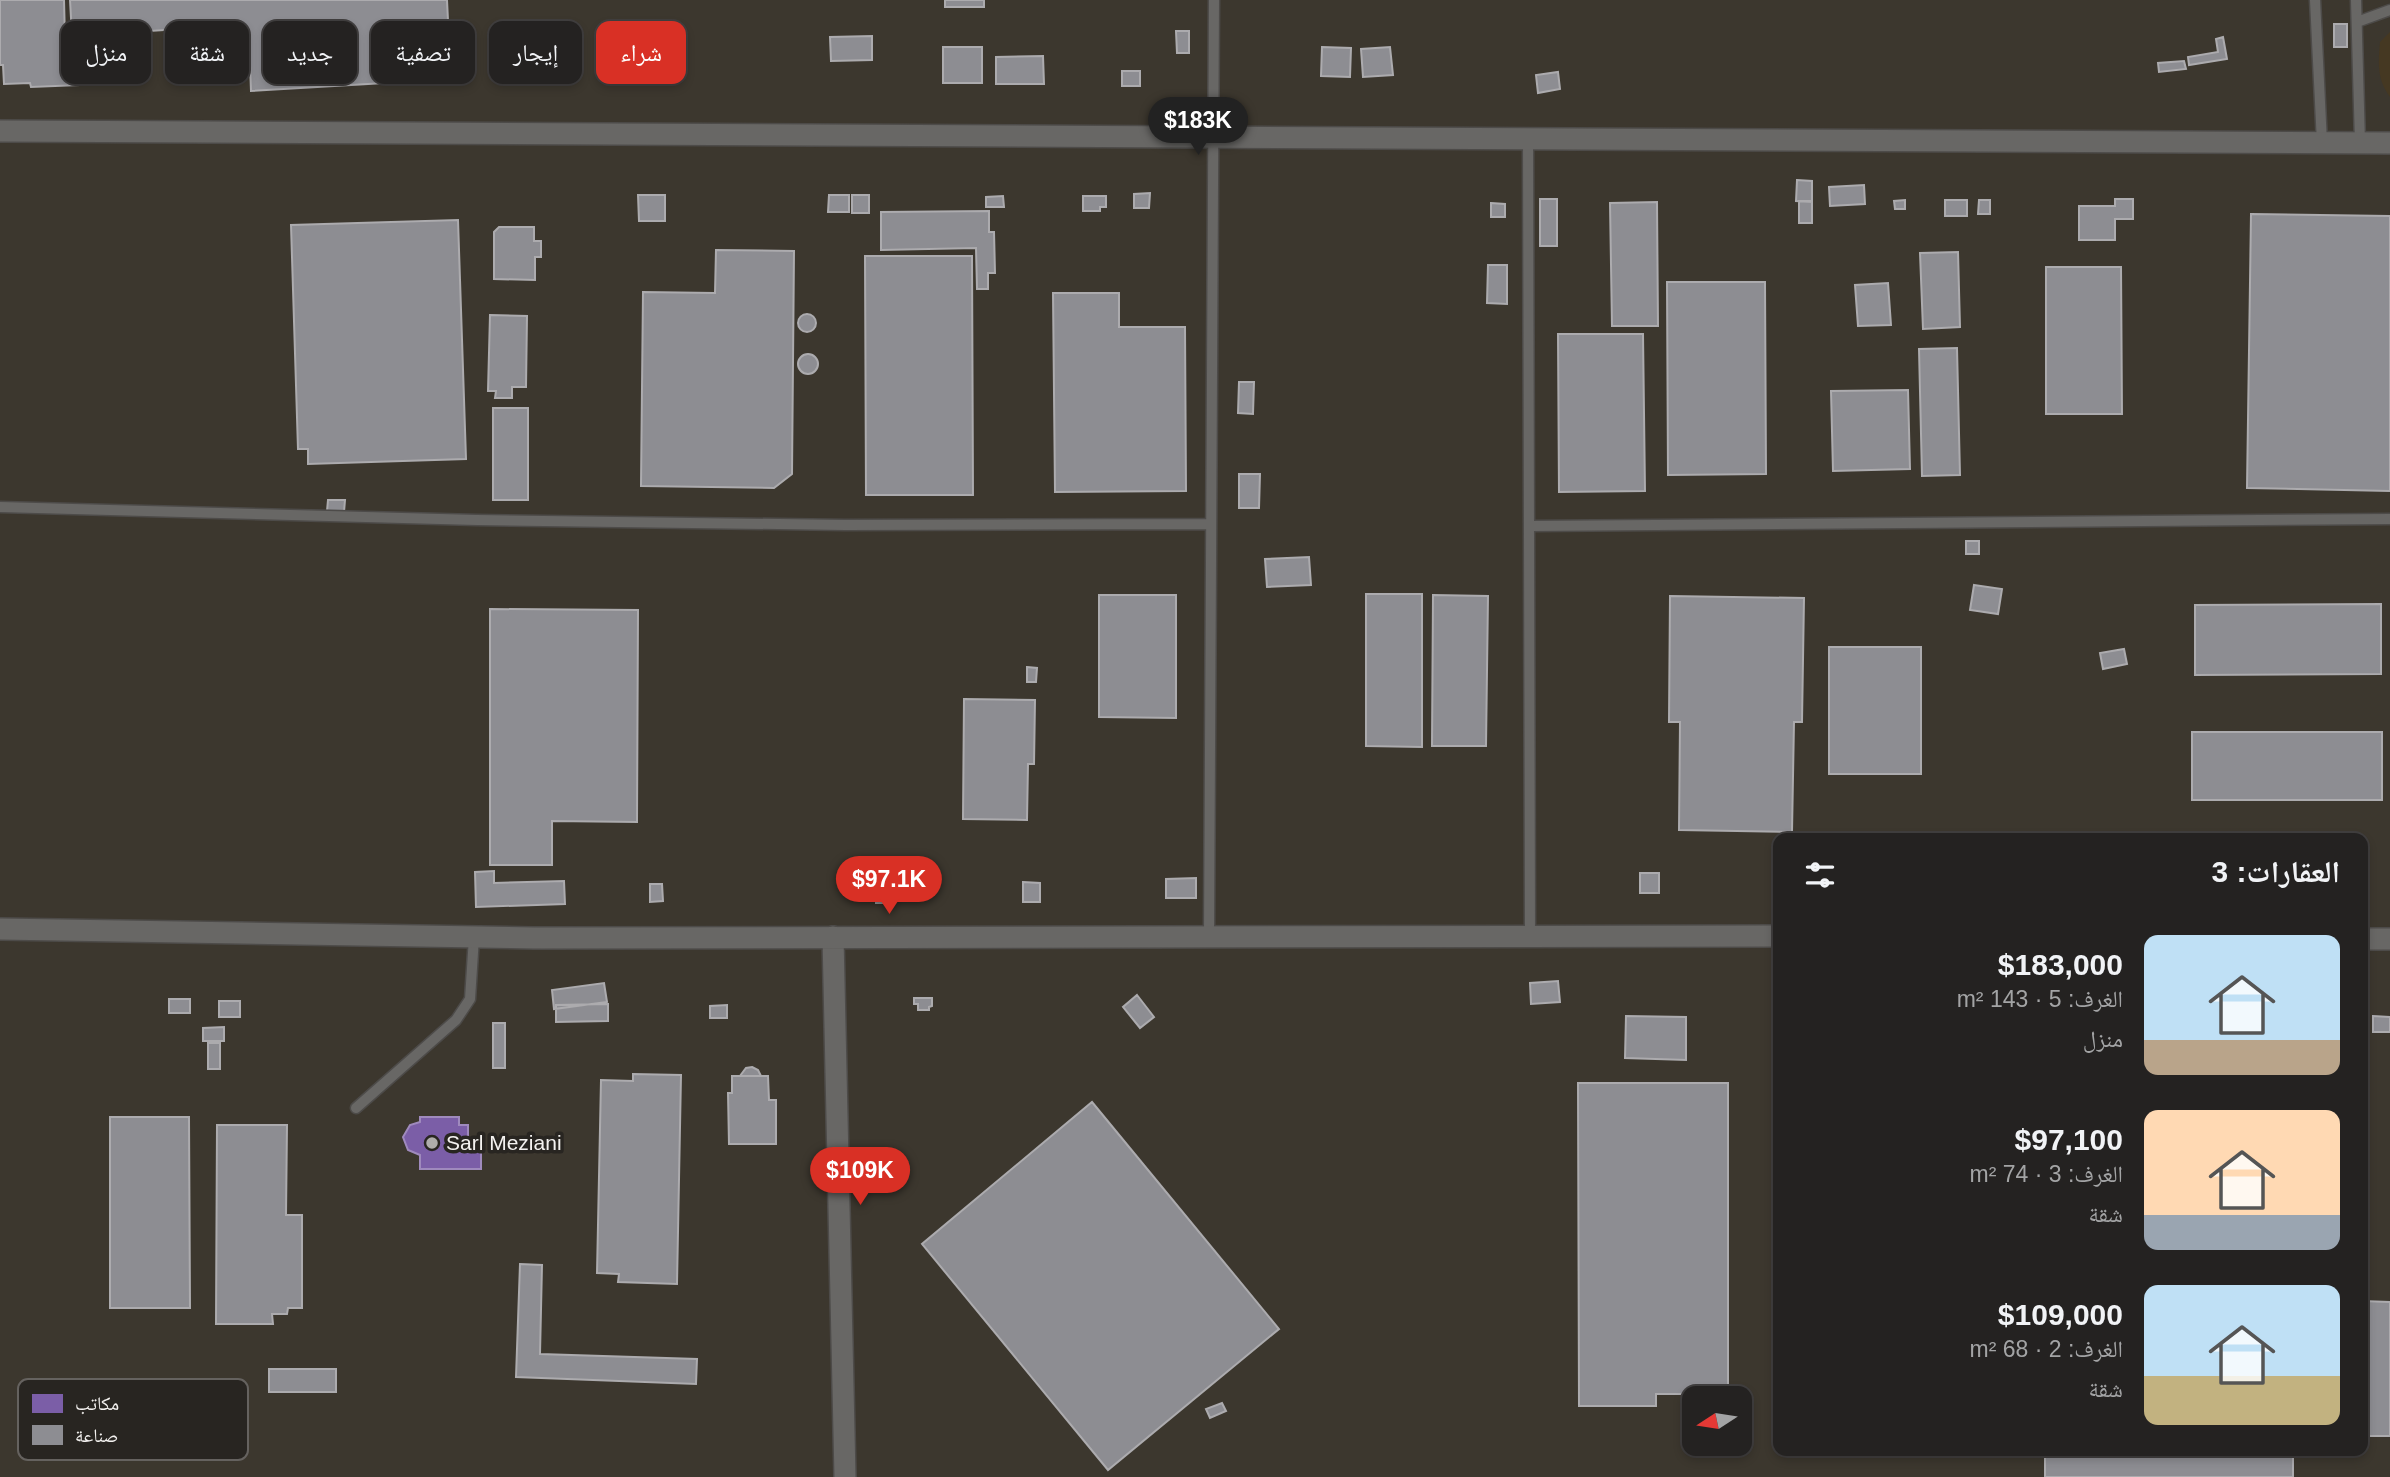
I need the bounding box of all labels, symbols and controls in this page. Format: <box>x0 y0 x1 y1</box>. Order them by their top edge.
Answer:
chip: منزل <box>61 21 151 84</box>
chip: شقة <box>165 21 249 84</box>
chip: جديد <box>263 21 357 84</box>
chip: تصفية <box>371 21 475 84</box>
chip: إيجار <box>489 21 582 84</box>
chip: شراء <box>596 21 686 84</box>
pin: $183K <box>1149 97 1247 157</box>
text: $183K <box>1164 107 1232 133</box>
text: العقارات: 3 <box>2212 855 2340 888</box>
pin: $97.1K <box>832 856 946 916</box>
icon: filters <box>1801 856 1839 894</box>
text: $97.1K <box>852 866 926 892</box>
text: $183,000 <box>1998 948 2123 981</box>
icon: home <box>2200 963 2284 1047</box>
text: الغرف: 5 · 143 m² <box>1957 986 2123 1012</box>
text: منزل <box>2083 1026 2123 1052</box>
text: $97,100 <box>2015 1123 2123 1156</box>
place label: Sarl Meziani <box>446 1131 562 1154</box>
marker: Sarl Meziani <box>424 1135 440 1151</box>
icon: home <box>2200 1138 2284 1222</box>
pin: $109K <box>811 1148 909 1207</box>
text: $109K <box>826 1157 894 1183</box>
text: الغرف: 3 · 74 m² <box>1969 1161 2123 1187</box>
text: شقة <box>2089 1201 2123 1227</box>
text: $109,000 <box>1998 1298 2123 1331</box>
icon: home <box>2200 1313 2284 1397</box>
text: الغرف: 2 · 68 m² <box>1969 1336 2123 1362</box>
text: شقة <box>2089 1376 2123 1402</box>
legend <box>18 1379 248 1460</box>
north arrow <box>1682 1386 1752 1456</box>
map controls <box>1682 1386 1752 1456</box>
text: مكاتب <box>75 1393 119 1415</box>
text: صناعة <box>75 1425 118 1446</box>

